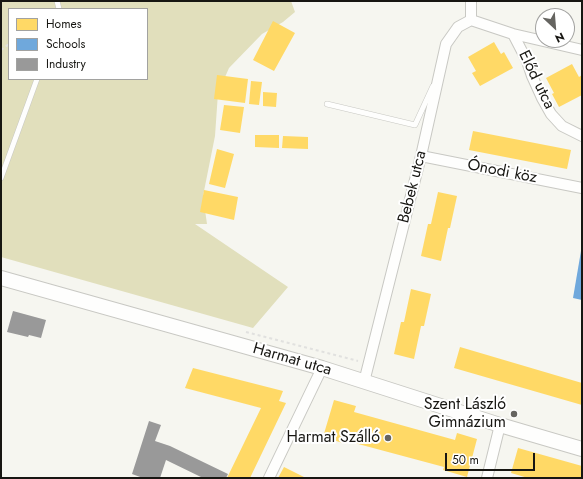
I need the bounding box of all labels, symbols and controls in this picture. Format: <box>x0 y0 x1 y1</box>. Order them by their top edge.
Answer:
legend <box>8 8 148 80</box>
north arrow <box>535 8 575 48</box>
text: Homes <box>46 15 82 33</box>
text: N <box>552 29 567 47</box>
text: Schools <box>46 35 85 53</box>
street label: Előd utca <box>514 48 558 112</box>
text: Industry <box>46 55 86 73</box>
street label: Bebek utca <box>395 149 431 225</box>
street label: Ónodi köz <box>466 156 538 188</box>
street label: Harmat utca <box>250 340 334 380</box>
place label: Szent László Gimnázium <box>424 395 506 433</box>
marker: Szent László Gimnázium <box>509 409 519 419</box>
place label: Harmat Szálló <box>287 428 380 448</box>
marker: Harmat Szálló <box>383 433 393 443</box>
scale bar <box>447 445 537 471</box>
text: 50 m <box>452 451 479 469</box>

